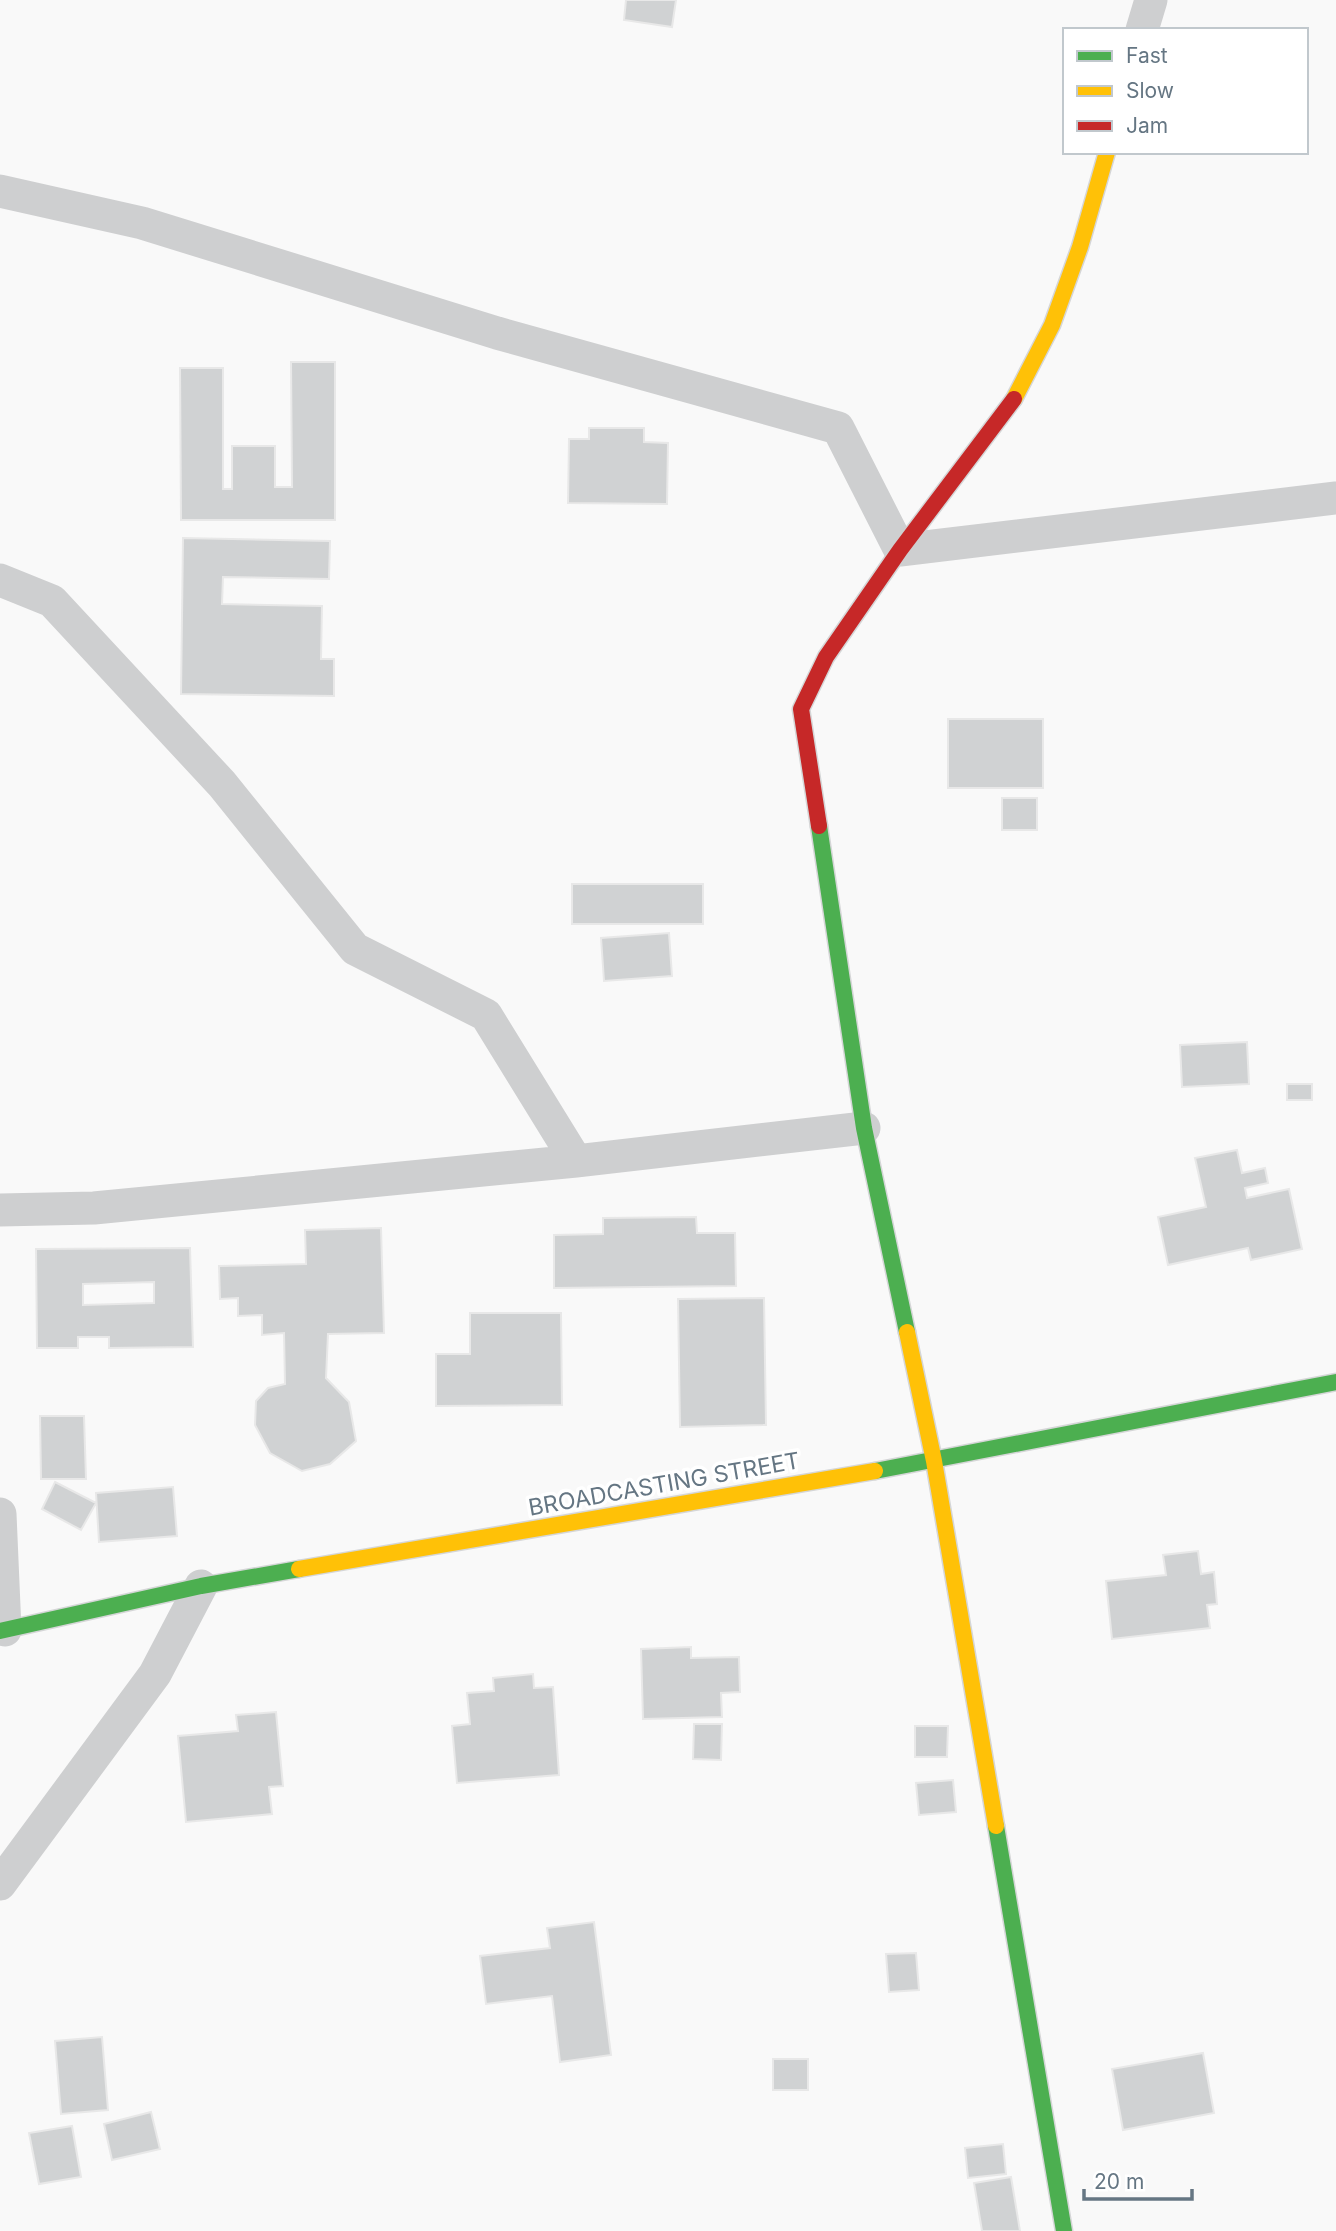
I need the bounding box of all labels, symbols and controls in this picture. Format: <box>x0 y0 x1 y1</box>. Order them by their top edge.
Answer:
legend <box>1063 28 1308 154</box>
text: Fast <box>1126 43 1168 68</box>
text: Slow <box>1126 78 1174 103</box>
text: Jam <box>1126 113 1168 138</box>
street label: BROADCASTING STREET <box>526 1446 802 1522</box>
scale bar <box>1084 2158 1192 2202</box>
text: 20 m <box>1094 2169 1144 2194</box>

